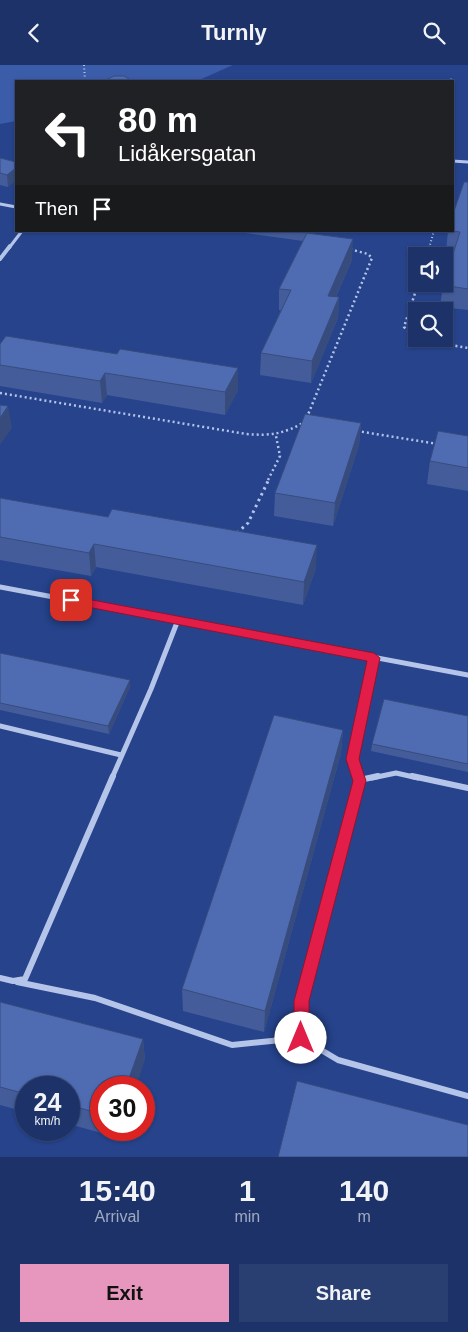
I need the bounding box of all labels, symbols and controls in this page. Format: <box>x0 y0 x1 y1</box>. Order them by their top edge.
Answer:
icon: back <box>20 19 48 47</box>
icon: search <box>420 19 448 47</box>
text: Turnly <box>201 20 267 45</box>
icon: left <box>35 100 100 165</box>
text: 80 m <box>118 100 198 139</box>
text: Lidåkersgatan <box>118 141 256 166</box>
icon: arrive <box>88 195 116 223</box>
text: Then <box>35 198 78 219</box>
map controls <box>408 247 453 347</box>
button: sound <box>408 247 453 292</box>
button: search <box>408 302 453 347</box>
pin <box>50 579 92 621</box>
icon: arrive <box>57 586 85 614</box>
position arrow <box>274 1011 326 1063</box>
speed limit sign: 30 <box>90 1076 155 1141</box>
text: 24 <box>34 1088 61 1116</box>
text: km/h <box>34 1114 61 1128</box>
text: 15:40 <box>79 1174 156 1207</box>
text: 1 <box>239 1174 256 1207</box>
text: 140 <box>339 1174 389 1207</box>
text: Arrival <box>95 1208 140 1225</box>
text: min <box>234 1208 260 1225</box>
text: m <box>357 1208 371 1225</box>
button: Exit <box>20 1264 229 1322</box>
button: Share <box>239 1264 448 1322</box>

